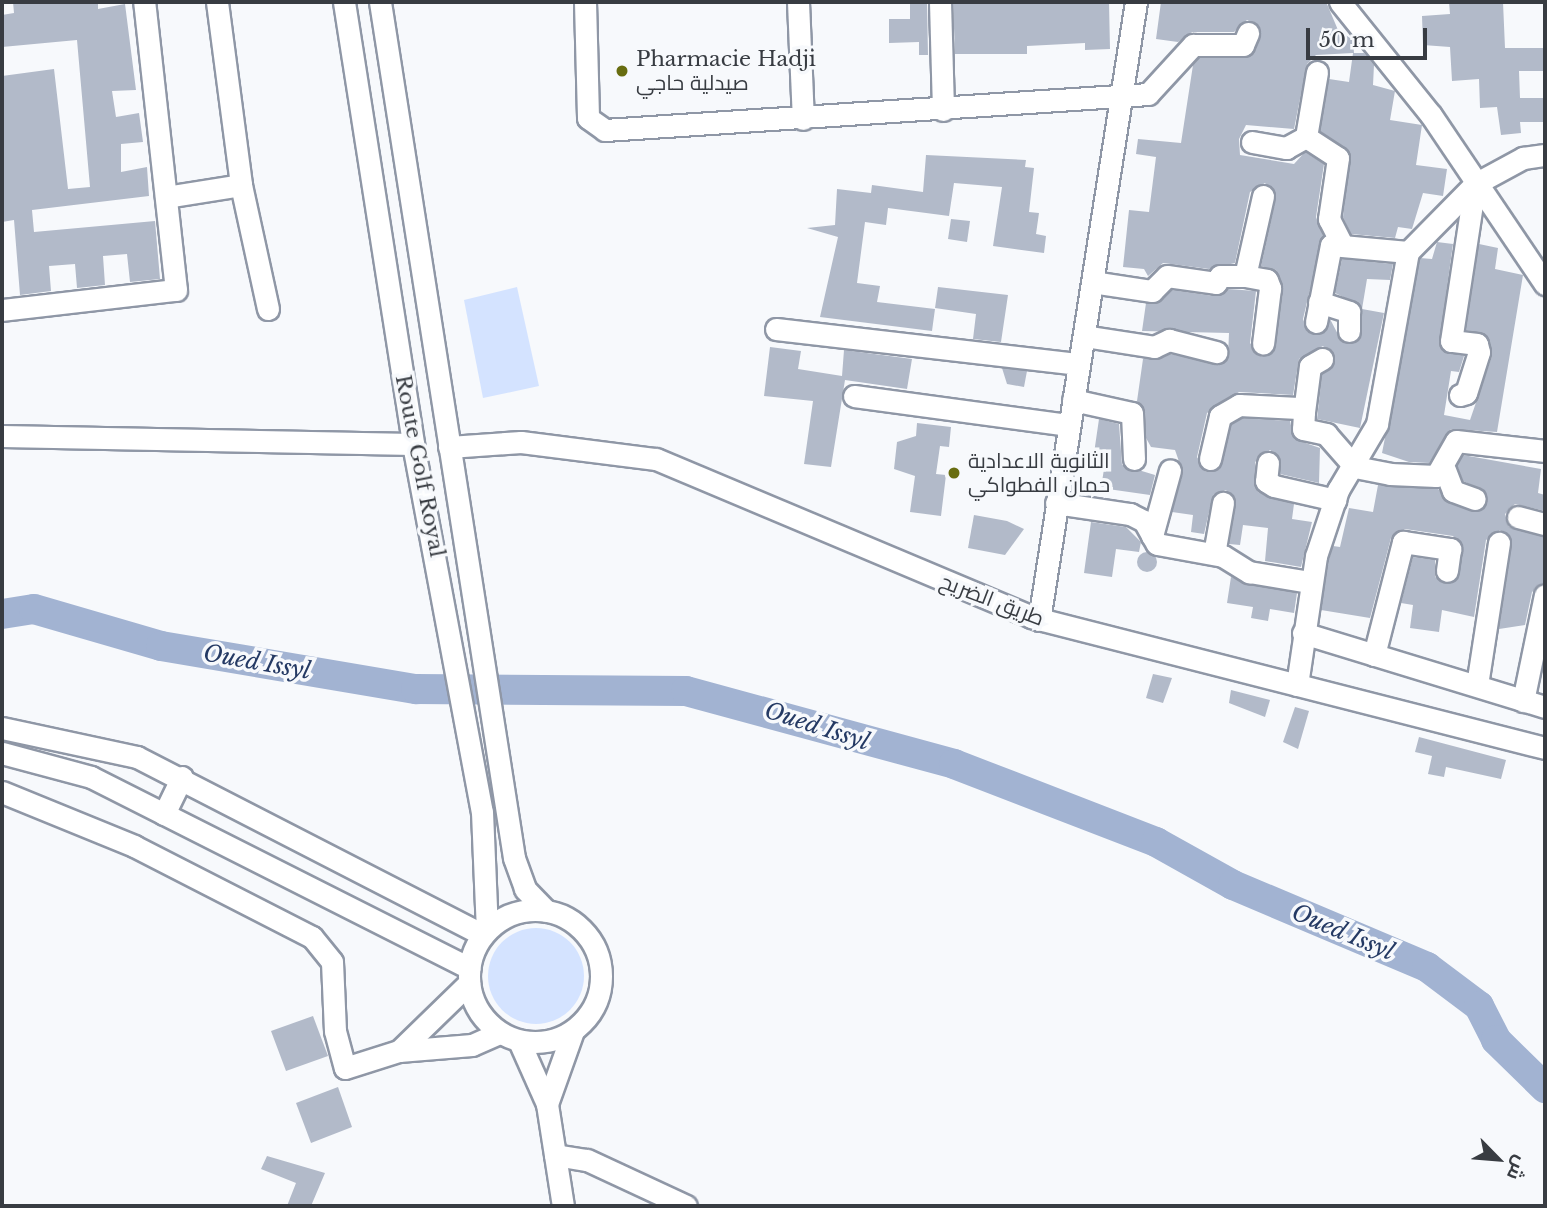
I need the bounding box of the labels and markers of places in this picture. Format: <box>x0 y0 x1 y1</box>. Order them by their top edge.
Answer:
place label: Pharmacie Hadji صيدلية حاجي <box>636 46 816 96</box>
marker: Pharmacie Hadji صيدلية حاجي <box>614 63 630 79</box>
place label: الثانوية الاعدادية حمان الفطواكي <box>968 448 1110 498</box>
marker: الثانوية الاعدادية حمان الفطواكي <box>946 465 962 481</box>

